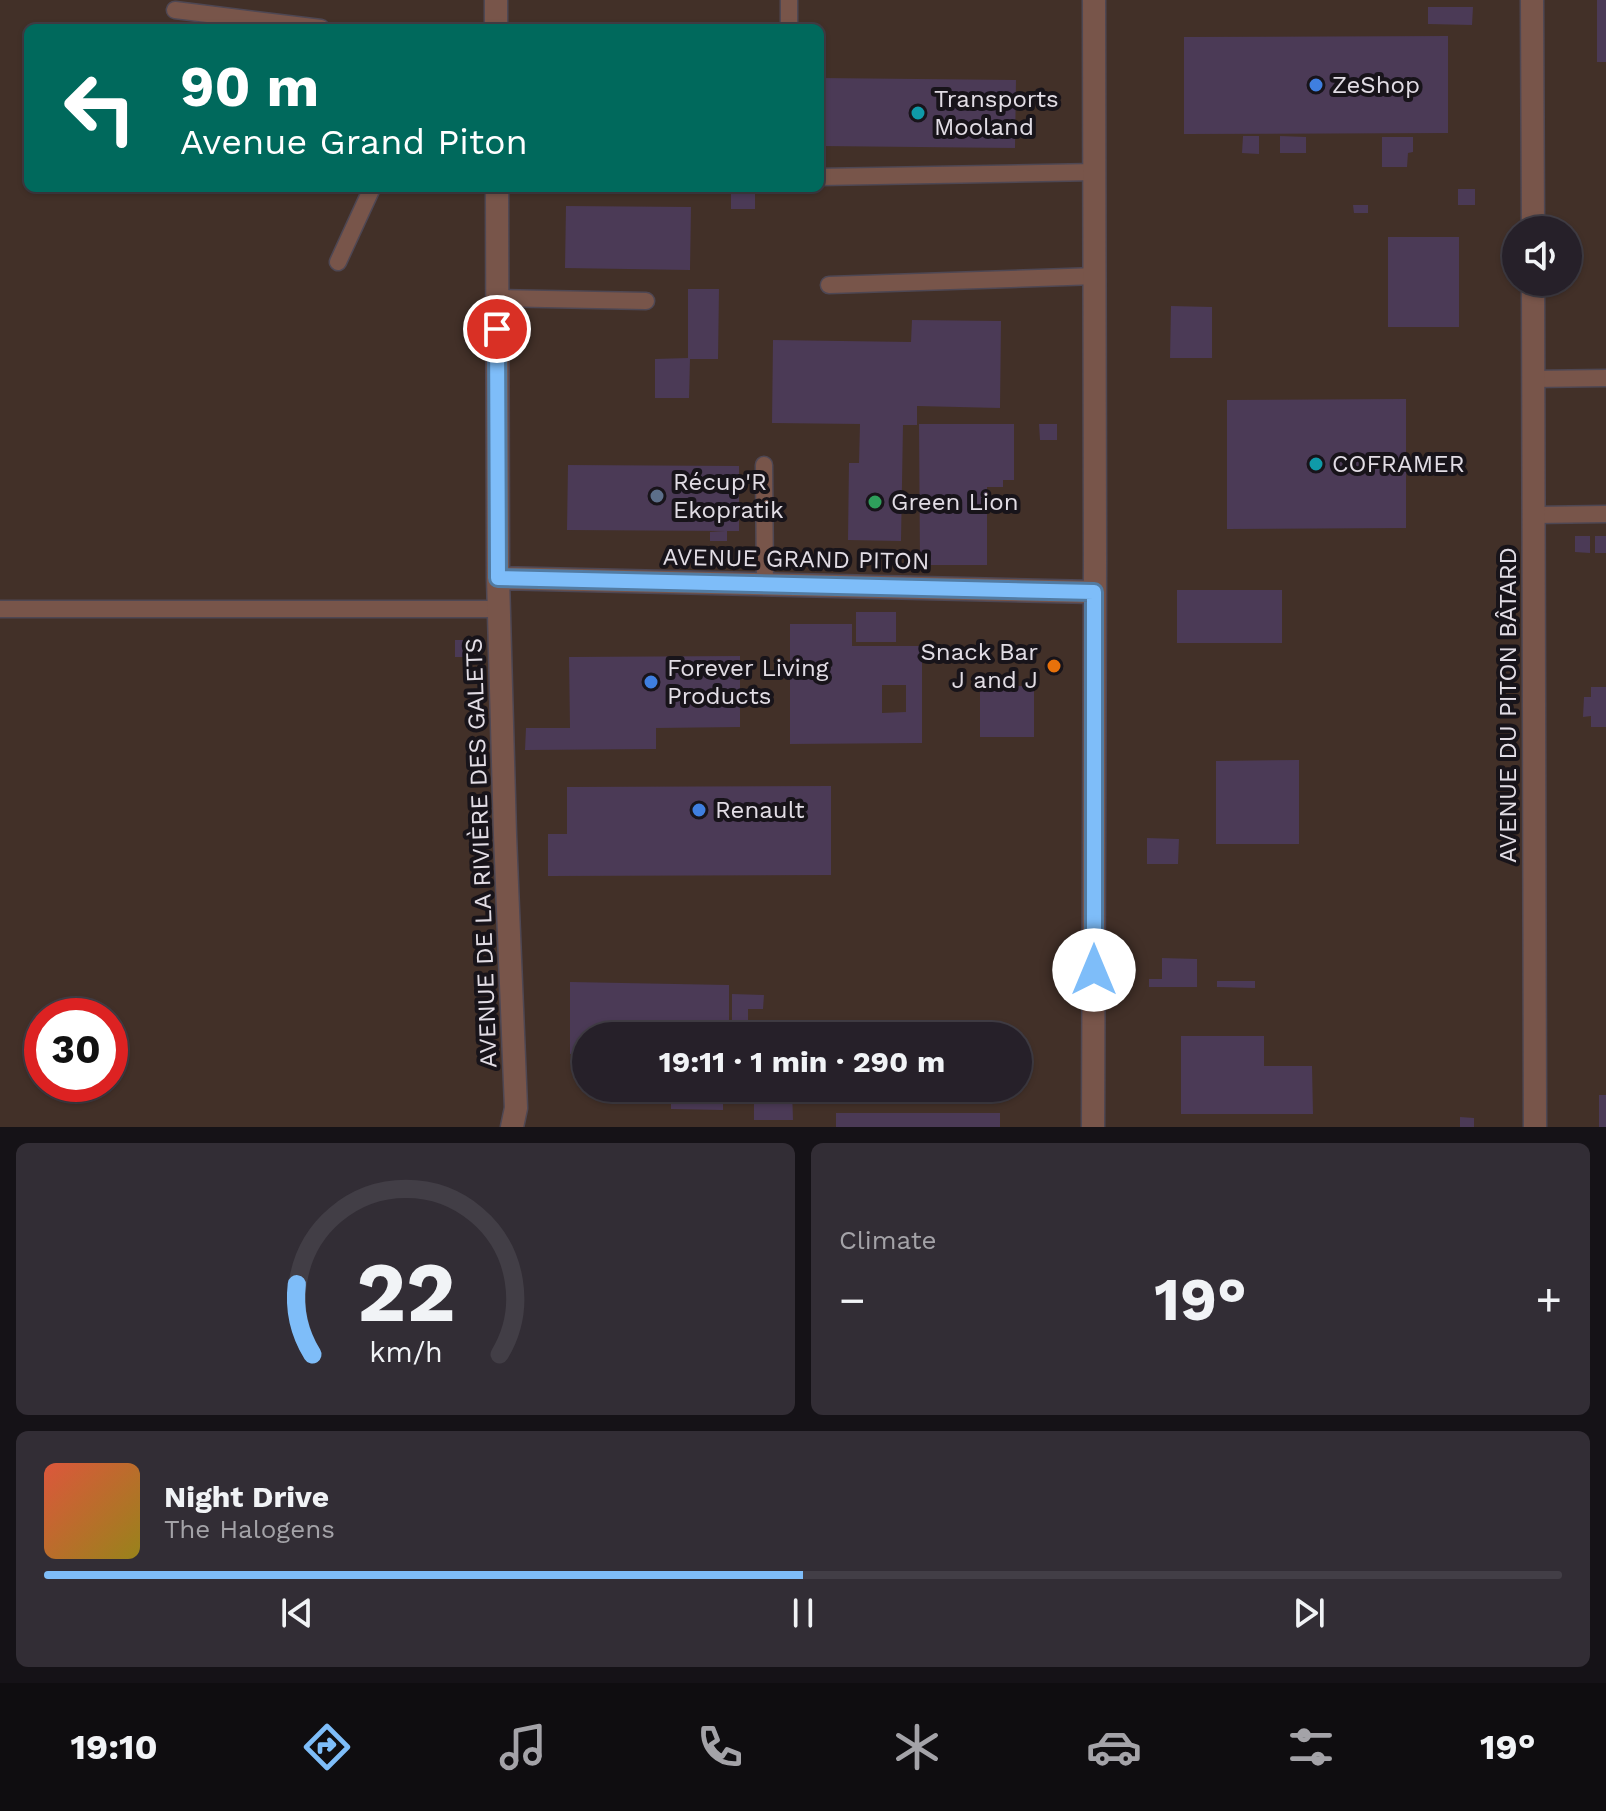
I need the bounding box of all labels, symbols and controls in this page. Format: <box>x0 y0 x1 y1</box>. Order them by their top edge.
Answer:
text: 90 m <box>180 54 319 120</box>
icon: left <box>48 56 152 160</box>
place label: ZeShop <box>1332 71 1420 99</box>
marker: ZeShop <box>1307 76 1325 94</box>
place label: Transports Mooland <box>934 85 1059 141</box>
marker: Transports Mooland <box>909 104 927 122</box>
text: Avenue Grand Piton <box>180 121 528 163</box>
map controls <box>1502 216 1582 296</box>
button: sound <box>1502 216 1582 296</box>
pin <box>463 295 531 363</box>
icon: arrive <box>475 307 519 351</box>
place label: COFRAMER <box>1332 450 1465 478</box>
marker: COFRAMER <box>1307 455 1325 473</box>
place label: Récup'R Ekopratik <box>673 468 784 524</box>
marker: Récup'R Ekopratik <box>648 487 666 505</box>
place label: Green Lion <box>891 488 1019 516</box>
marker: Green Lion <box>866 493 884 511</box>
street label: AVENUE GRAND PITON <box>662 543 930 575</box>
street label: AVENUE DU PITON BÂTARD <box>1494 547 1522 863</box>
street label: AVENUE DE LA RIVIÈRE DES GALETS <box>459 637 503 1069</box>
place label: Snack Bar J and J <box>921 638 1038 694</box>
place label: Forever Living Products <box>667 654 829 710</box>
marker: Snack Bar J and J <box>1045 657 1063 675</box>
marker: Forever Living Products <box>642 673 660 691</box>
place label: Renault <box>715 796 805 824</box>
marker: Renault <box>690 801 708 819</box>
position arrow <box>1052 928 1136 1012</box>
speed limit sign: 30 <box>24 998 128 1102</box>
text: 19:11 · 1 min · 290 m <box>659 1044 945 1079</box>
text: Climate <box>839 1225 937 1255</box>
text: 22 <box>356 1244 455 1341</box>
text: 19° <box>1154 1264 1247 1335</box>
text: − <box>839 1274 866 1326</box>
text: + <box>1535 1274 1562 1326</box>
text: km/h <box>369 1335 442 1369</box>
text: Night Drive <box>164 1479 329 1514</box>
text: The Halogens <box>164 1514 335 1544</box>
icon: previous <box>275 1591 319 1635</box>
icon: pause <box>781 1591 825 1635</box>
icon: next <box>1287 1591 1331 1635</box>
icon: directions <box>299 1719 355 1775</box>
icon: music <box>495 1719 551 1775</box>
icon: phone <box>692 1719 748 1775</box>
icon: climate <box>889 1719 945 1775</box>
icon: car <box>1086 1719 1142 1775</box>
icon: filters <box>1283 1719 1339 1775</box>
text: 19:10 <box>70 1726 158 1768</box>
text: 19° <box>1480 1726 1535 1768</box>

